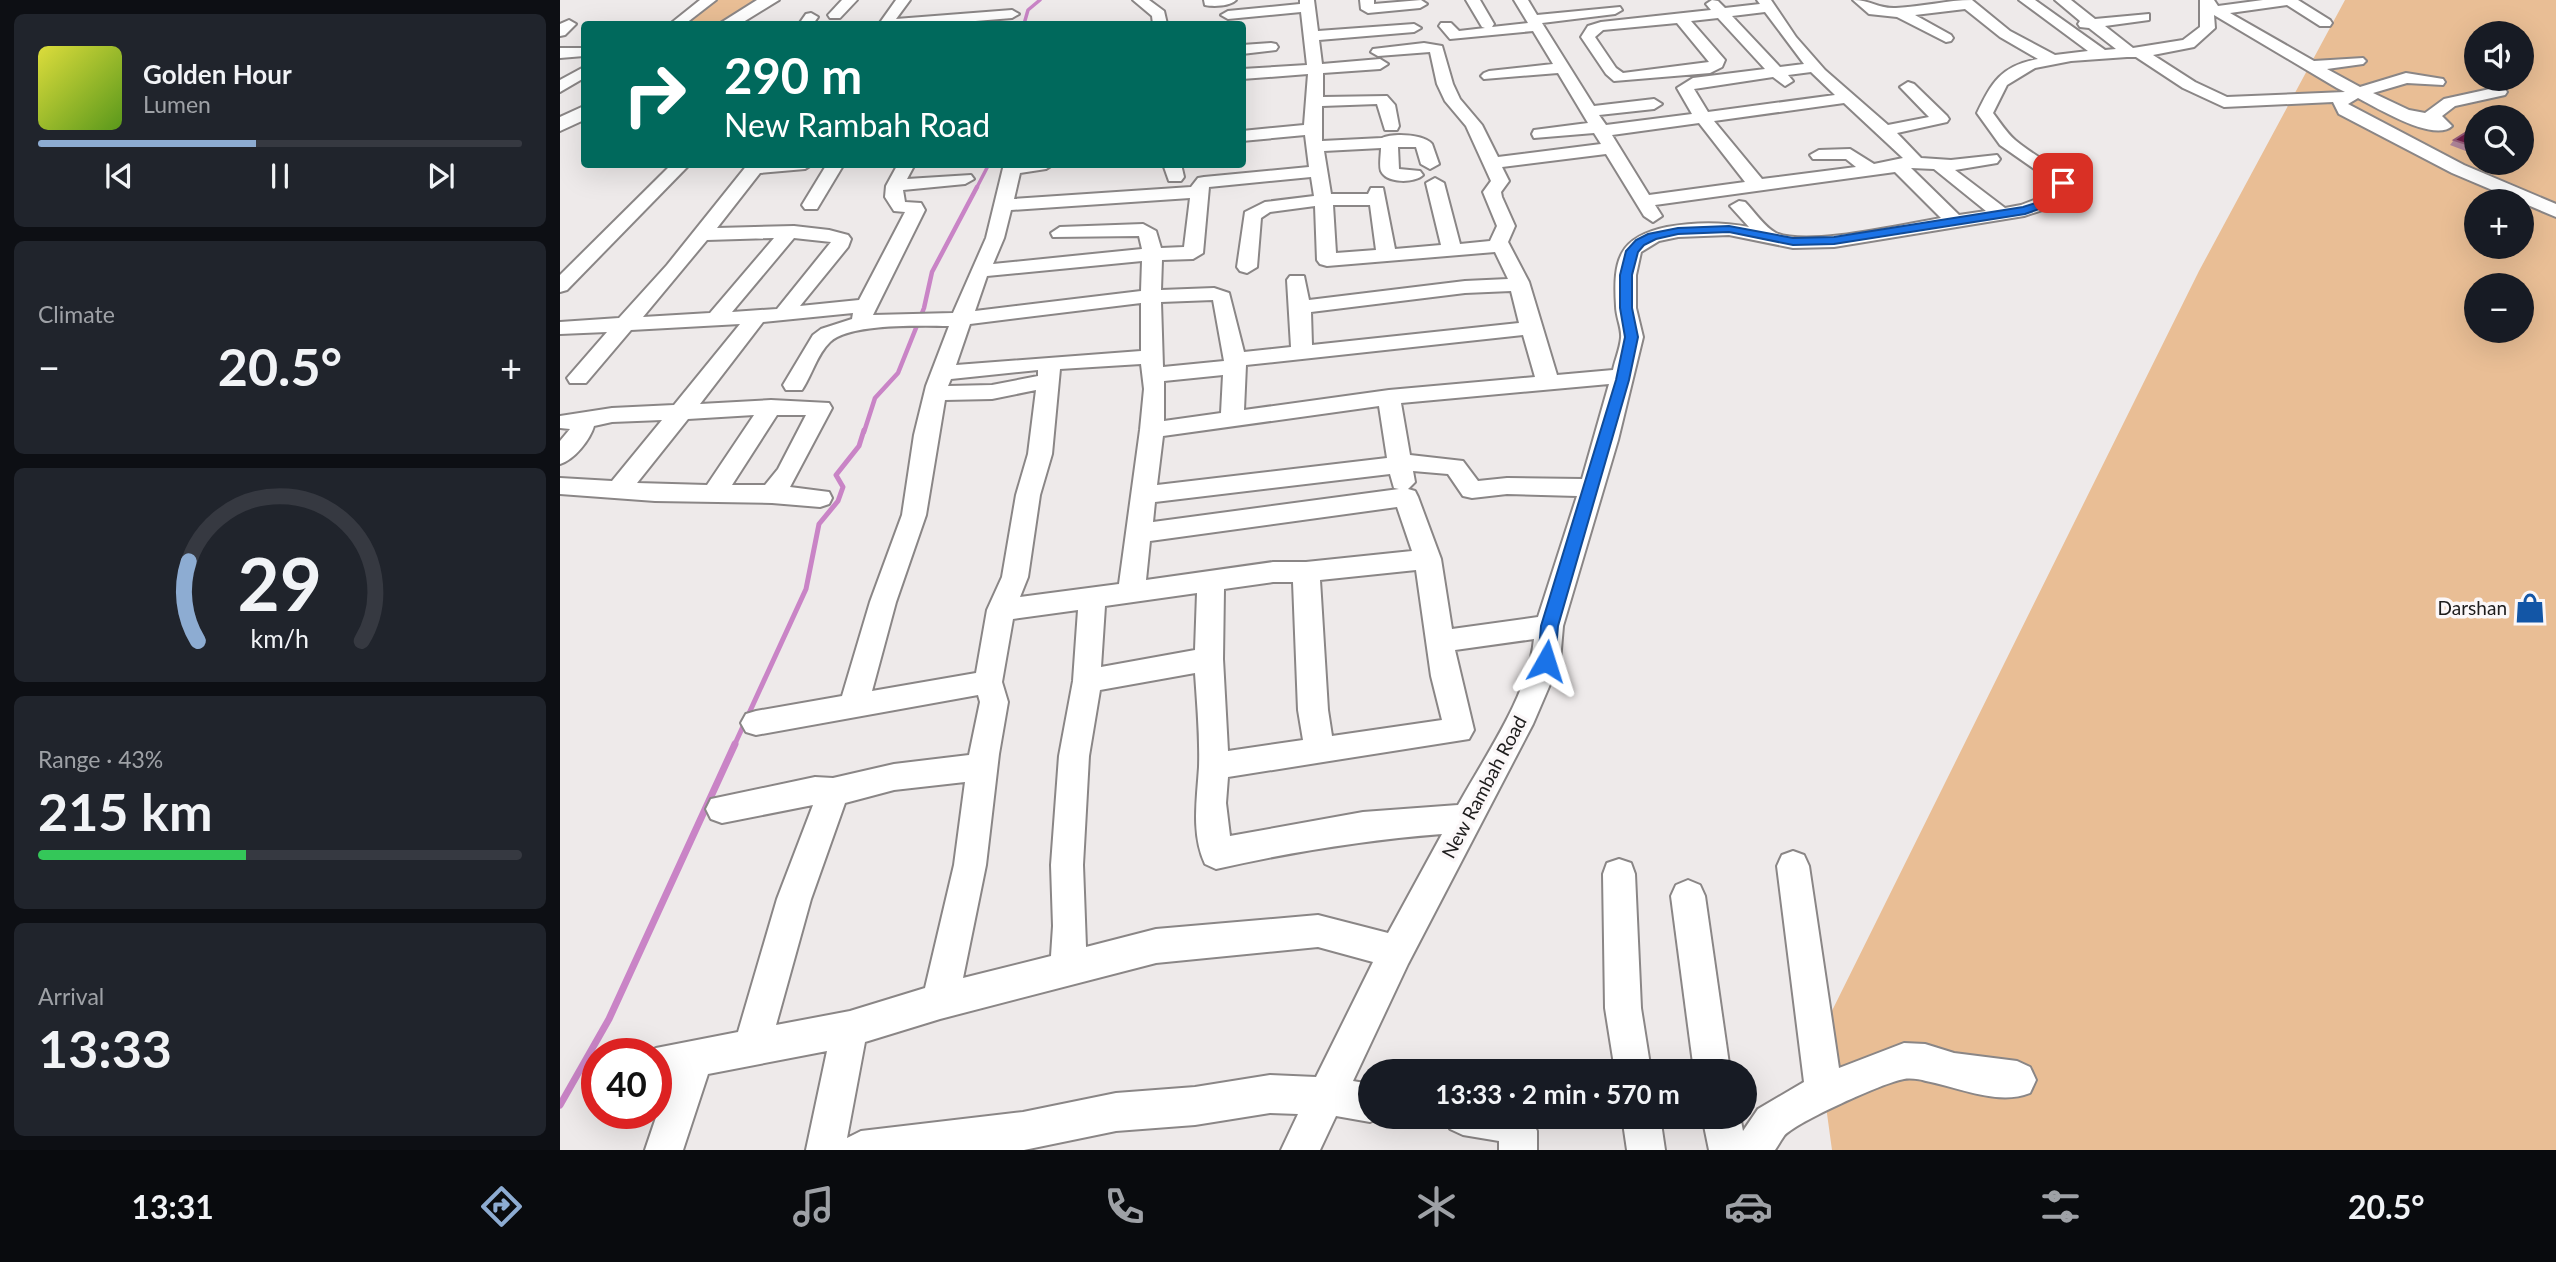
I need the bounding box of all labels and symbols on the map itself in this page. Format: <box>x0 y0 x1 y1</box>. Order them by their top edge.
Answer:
pin <box>2033 153 2093 213</box>
shop icon: Darshan <box>2513 591 2547 625</box>
place label: Darshan <box>2438 596 2507 619</box>
position arrow <box>1509 624 1583 698</box>
street label: New Rambah Road <box>1436 712 1531 862</box>
speed limit sign: 40 <box>581 1038 672 1129</box>

